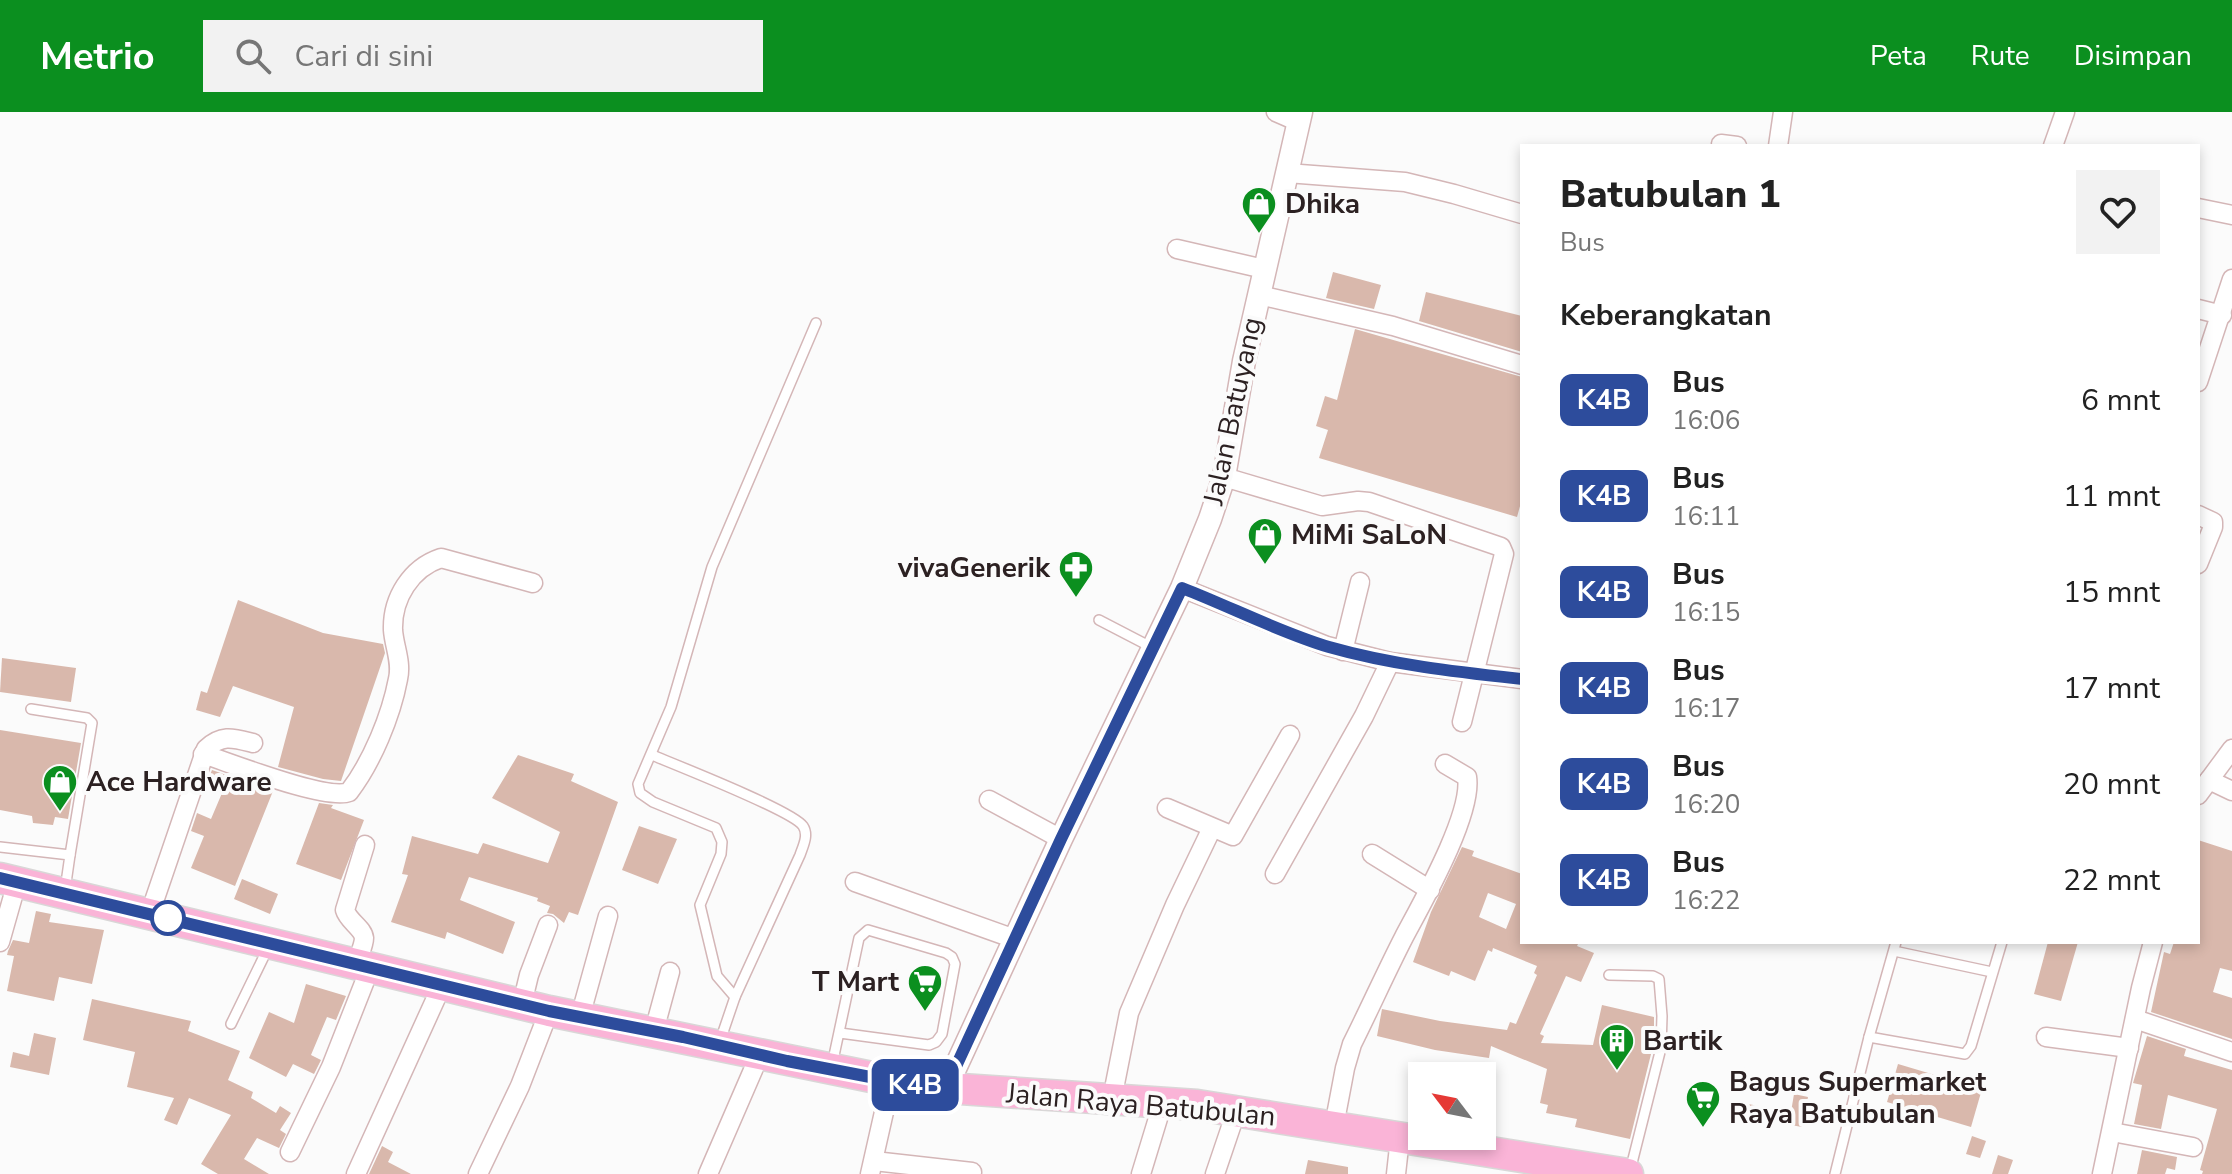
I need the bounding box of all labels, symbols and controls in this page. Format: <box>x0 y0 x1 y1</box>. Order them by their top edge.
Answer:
search box <box>203 20 763 92</box>
text: Metrio <box>40 31 155 82</box>
icon: search <box>231 34 275 78</box>
text: Cari di sini <box>295 36 433 77</box>
text: Peta <box>1870 37 1927 75</box>
text: Rute <box>1971 37 2030 75</box>
text: Disimpan <box>2074 37 2192 75</box>
text: Batubulan 1 <box>1560 169 1781 220</box>
button: heart <box>2076 170 2160 254</box>
shop icon: Dhika <box>1240 185 1278 235</box>
place label: Dhika <box>1285 185 1360 223</box>
text: Bus <box>1560 225 1605 260</box>
text: Keberangkatan <box>1560 295 1772 336</box>
street label: Jalan Batuyang <box>1194 314 1271 509</box>
text: Bus <box>1672 362 1725 403</box>
text: 6 mnt <box>2081 380 2160 421</box>
text: K4B <box>1577 381 1631 419</box>
text: 16:06 <box>1672 403 1740 438</box>
text: Bus <box>1672 458 1725 499</box>
text: 11 mnt <box>2063 476 2160 517</box>
text: K4B <box>1577 477 1631 515</box>
text: 16:11 <box>1672 499 1740 534</box>
shop icon: MiMi SaLoN <box>1246 516 1284 566</box>
place label: MiMi SaLoN <box>1291 516 1447 554</box>
place label: vivaGenerik <box>897 549 1051 587</box>
pharmacy icon: vivaGenerik <box>1057 549 1095 599</box>
text: Bus <box>1672 554 1725 595</box>
text: 15 mnt <box>2063 572 2160 613</box>
text: K4B <box>1577 573 1631 611</box>
text: 16:15 <box>1672 595 1740 630</box>
text: Bus <box>1672 650 1725 691</box>
text: 17 mnt <box>2063 668 2160 709</box>
text: K4B <box>1577 669 1631 707</box>
text: 16:17 <box>1672 691 1740 726</box>
text: Bus <box>1672 746 1725 787</box>
shop icon: Ace Hardware <box>41 763 79 813</box>
place label: Ace Hardware <box>86 763 272 801</box>
text: 20 mnt <box>2063 764 2160 805</box>
text: K4B <box>1577 765 1631 803</box>
text: 16:20 <box>1672 787 1740 822</box>
text: Bus <box>1672 842 1725 883</box>
text: 22 mnt <box>2063 860 2160 901</box>
text: K4B <box>1577 861 1631 899</box>
text: 16:22 <box>1672 883 1740 918</box>
unlabelled marker <box>151 901 185 935</box>
place label: T Mart <box>812 963 899 1001</box>
supermarket icon: T Mart <box>906 963 944 1013</box>
building icon: Bartik <box>1598 1022 1636 1072</box>
place label: Bartik <box>1643 1022 1723 1060</box>
line badge: K4B <box>869 1059 961 1111</box>
north arrow <box>1408 1062 1496 1150</box>
map controls <box>1408 1062 1496 1150</box>
place label: Bagus Supermarket Raya Batubulan <box>1729 1063 1986 1133</box>
text: K4B <box>888 1066 942 1104</box>
street label: Jalan Raya Batubulan <box>1004 1074 1277 1136</box>
supermarket icon: Bagus Supermarket Raya Batubulan <box>1684 1079 1722 1129</box>

